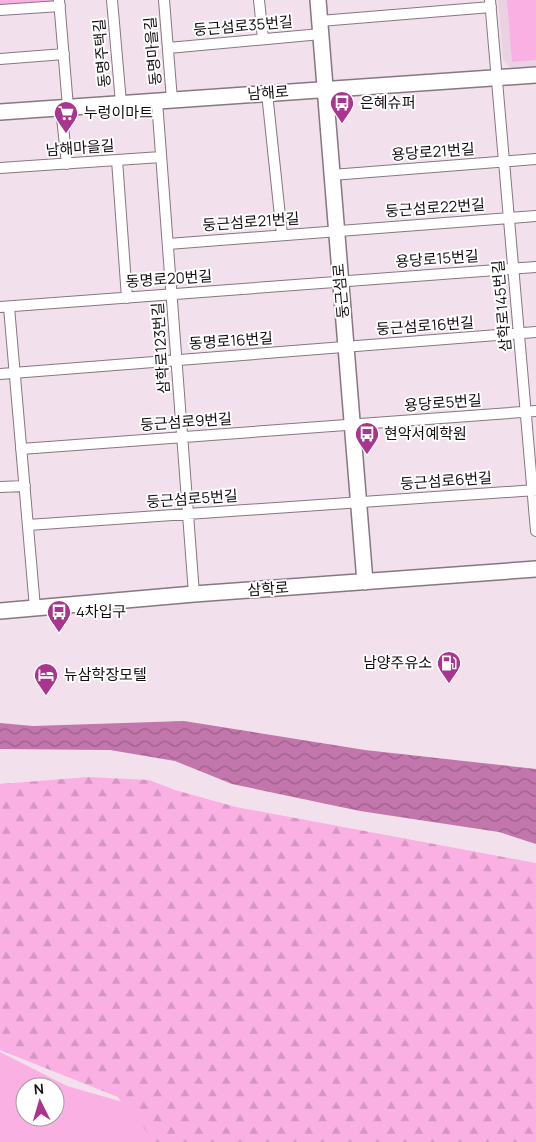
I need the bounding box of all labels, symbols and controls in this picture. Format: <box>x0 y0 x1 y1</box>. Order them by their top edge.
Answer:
street label: 둥근섬로35번길 <box>192 11 294 40</box>
street label: 동명마을길 <box>139 16 166 86</box>
street label: 동명주택길 <box>88 18 115 88</box>
street label: 남해로 <box>247 81 289 104</box>
bus stop icon: 은혜슈퍼 <box>329 90 355 124</box>
place label: 은혜슈퍼 <box>360 92 415 113</box>
supermarket icon: 누렁이마트 <box>53 100 79 134</box>
place label: 누렁이마트 <box>84 102 153 123</box>
street label: 남해마을길 <box>45 135 115 160</box>
street label: 용당로21번길 <box>391 138 475 165</box>
street label: 둥근섬로22번길 <box>384 194 486 221</box>
street label: 둥근섬로21번길 <box>202 208 300 235</box>
street label: 용당로15번길 <box>395 245 479 272</box>
street label: 삼학로145번길 <box>487 259 516 353</box>
street label: 둥근섬로 <box>328 263 353 319</box>
street label: 동명로20번길 <box>125 265 213 292</box>
street label: 삼학로123번길 <box>147 302 174 395</box>
street label: 둥근섬로16번길 <box>375 312 475 339</box>
street label: 동명로16번길 <box>188 327 274 354</box>
street label: 용당로5번길 <box>403 389 482 416</box>
street label: 둥근섬로9번길 <box>139 408 233 435</box>
bus stop icon: 현악서예학원 <box>354 421 380 455</box>
place label: 현악서예학원 <box>384 423 467 444</box>
street label: 둥근섬로6번길 <box>399 467 493 494</box>
street label: 둥근섬로5번길 <box>146 485 238 512</box>
street label: 삼학로 <box>247 577 289 600</box>
bus stop icon: 4차입구 <box>46 599 72 633</box>
place label: 4차입구 <box>76 601 126 622</box>
fuel station icon: 남양주유소 <box>436 650 462 684</box>
place label: 남양주유소 <box>363 652 432 673</box>
hotel icon: 뉴삼학장모텔 <box>33 662 59 696</box>
place label: 뉴삼학장모텔 <box>64 664 147 685</box>
north arrow <box>15 1077 65 1127</box>
text: N <box>33 1079 45 1098</box>

